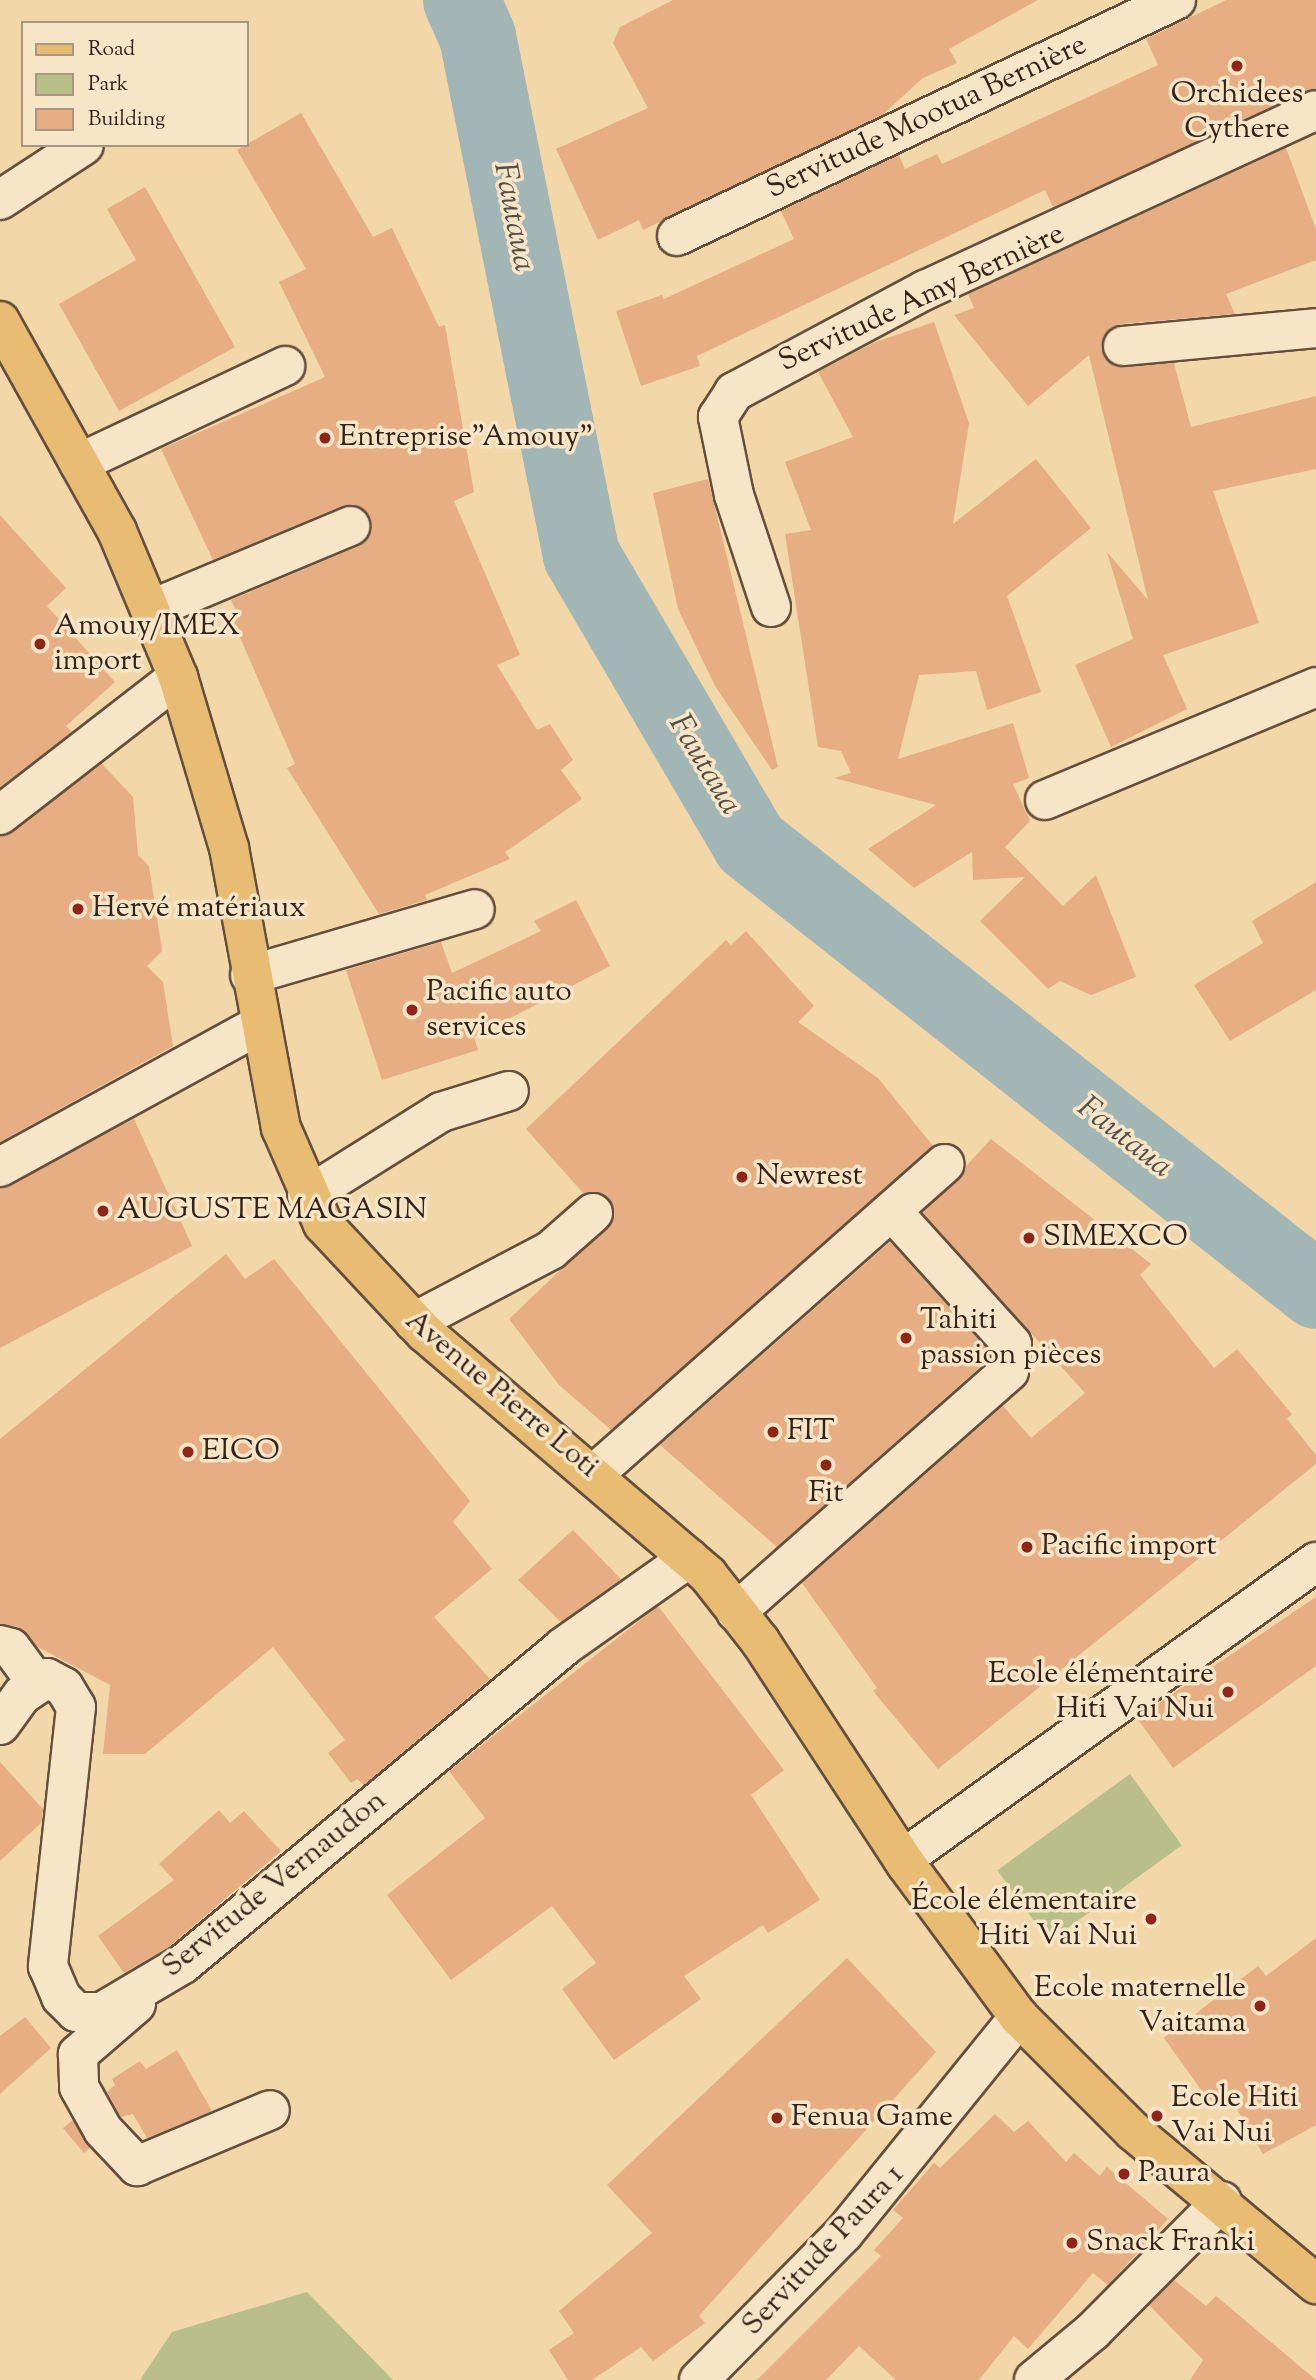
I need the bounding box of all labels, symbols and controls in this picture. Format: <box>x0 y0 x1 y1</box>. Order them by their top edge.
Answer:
legend <box>21 21 248 147</box>
street label: Servitude Mootua Bernière <box>761 28 1093 208</box>
text: Road <box>88 35 135 65</box>
marker: Orchidees Cythere <box>1229 58 1245 74</box>
text: Park <box>88 70 128 100</box>
place label: Orchidees Cythere <box>1171 77 1303 148</box>
text: Building <box>88 105 165 135</box>
water label: Fautaua <box>484 159 542 275</box>
street label: Servitude Amy Bernière <box>774 217 1070 381</box>
place label: Entreprise"Amouy" <box>339 420 593 456</box>
marker: Entreprise"Amouy" <box>317 430 333 446</box>
place label: Amouy/IMEX import <box>54 609 240 680</box>
marker: Amouy/IMEX import <box>32 636 48 652</box>
water label: Fautaua <box>659 708 749 822</box>
place label: Hervé matériaux <box>92 891 306 927</box>
marker: Hervé matériaux <box>70 901 86 917</box>
place label: Pacific auto services <box>426 975 572 1046</box>
marker: Pacific auto services <box>404 1002 420 1018</box>
water label: Fautaua <box>1069 1089 1179 1187</box>
place label: Newrest <box>756 1159 863 1195</box>
marker: Newrest <box>734 1169 750 1185</box>
place label: AUGUSTE MAGASIN <box>117 1193 427 1229</box>
marker: AUGUSTE MAGASIN <box>95 1203 111 1219</box>
place label: SIMEXCO <box>1043 1220 1188 1256</box>
marker: SIMEXCO <box>1021 1230 1037 1246</box>
place label: Tahiti passion pièces <box>920 1303 1101 1374</box>
street label: Avenue Pierre Loti <box>397 1304 605 1486</box>
marker: Tahiti passion pièces <box>898 1330 914 1346</box>
place label: FIT <box>787 1414 835 1450</box>
marker: FIT <box>765 1424 781 1440</box>
place label: EICO <box>202 1434 280 1470</box>
marker: EICO <box>180 1444 196 1460</box>
marker: Fit <box>818 1457 834 1473</box>
place label: Fit <box>809 1476 843 1512</box>
place label: Pacific import <box>1041 1529 1217 1565</box>
marker: Pacific import <box>1019 1539 1035 1555</box>
place label: Ecole élémentaire Hiti Vai Nui <box>988 1657 1214 1728</box>
marker: Ecole élémentaire Hiti Vai Nui <box>1220 1684 1236 1700</box>
street label: Servitude Vernaudon <box>156 1784 394 1986</box>
place label: École élémentaire Hiti Vai Nui <box>911 1884 1137 1954</box>
marker: École élémentaire Hiti Vai Nui <box>1143 1911 1159 1927</box>
place label: Ecole maternelle Vaitama <box>1034 1971 1246 2042</box>
marker: Ecole maternelle Vaitama <box>1252 1998 1268 2014</box>
place label: Ecole Hiti Vai Nui <box>1171 2081 1298 2152</box>
place label: Fenua Game <box>791 2100 953 2136</box>
marker: Ecole Hiti Vai Nui <box>1149 2108 1165 2124</box>
marker: Fenua Game <box>769 2110 785 2126</box>
place label: Paura <box>1138 2156 1210 2192</box>
street label: Servitude Paura 1 <box>736 2158 912 2344</box>
marker: Paura <box>1116 2166 1132 2182</box>
place label: Snack Franki <box>1086 2225 1255 2261</box>
marker: Snack Franki <box>1064 2235 1080 2251</box>

